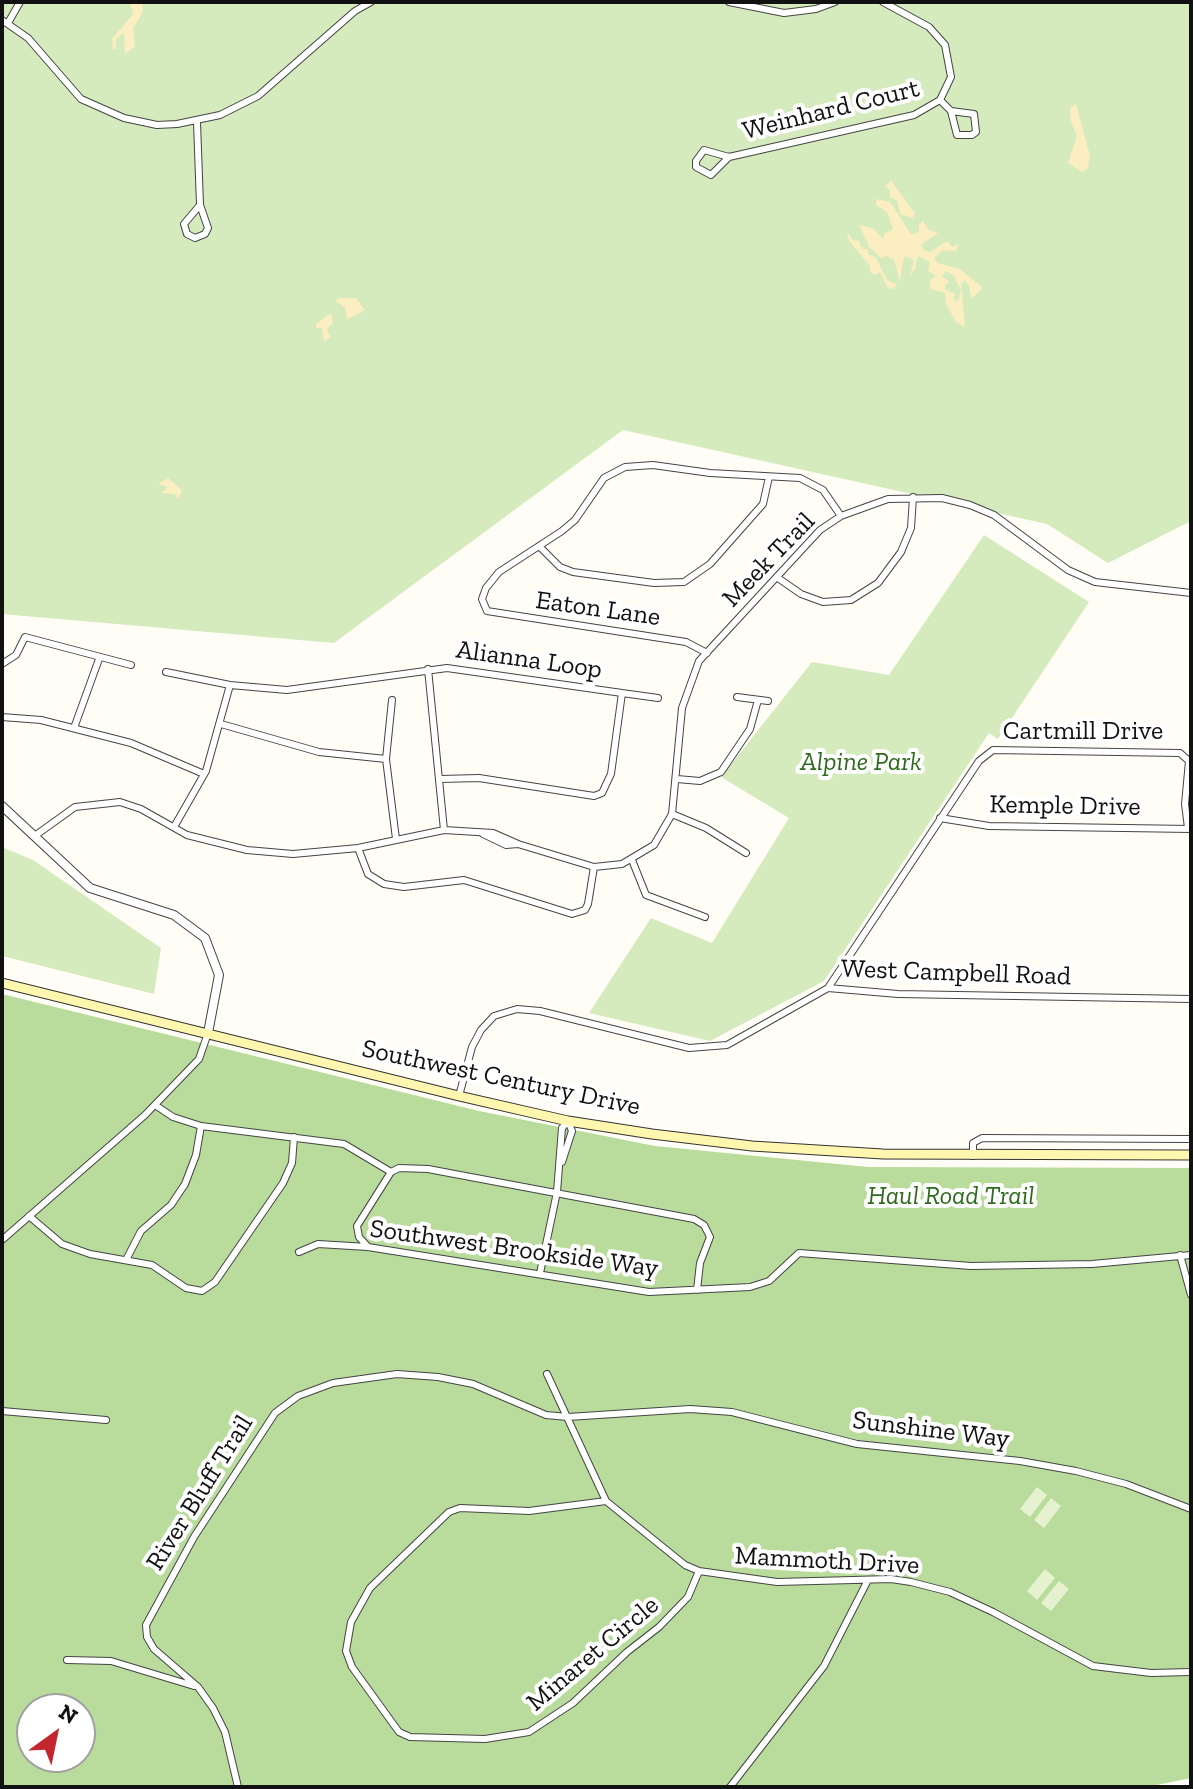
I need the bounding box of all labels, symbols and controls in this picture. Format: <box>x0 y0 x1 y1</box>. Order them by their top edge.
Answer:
street label: Weinhard Court <box>739 73 923 147</box>
street label: Meek Trail <box>716 506 822 614</box>
street label: Eaton Lane <box>534 585 662 633</box>
street label: Alianna Loop <box>454 634 604 686</box>
street label: Cartmill Drive <box>1003 716 1163 748</box>
park label: Alpine Park <box>800 747 922 779</box>
street label: Kemple Drive <box>989 789 1141 823</box>
street label: West Campbell Road <box>840 953 1072 993</box>
street label: Southwest Century Drive <box>359 1033 643 1123</box>
park label: Haul Road Trail <box>867 1181 1035 1213</box>
street label: Southwest Brookside Way <box>368 1213 660 1285</box>
street label: Sunshine Way <box>851 1405 1011 1455</box>
street label: River Bluff Trail <box>140 1410 260 1576</box>
street label: Mammoth Drive <box>734 1541 920 1581</box>
street label: Minaret Circle <box>521 1590 665 1718</box>
north arrow <box>16 1693 96 1773</box>
text: N <box>54 1698 83 1730</box>

